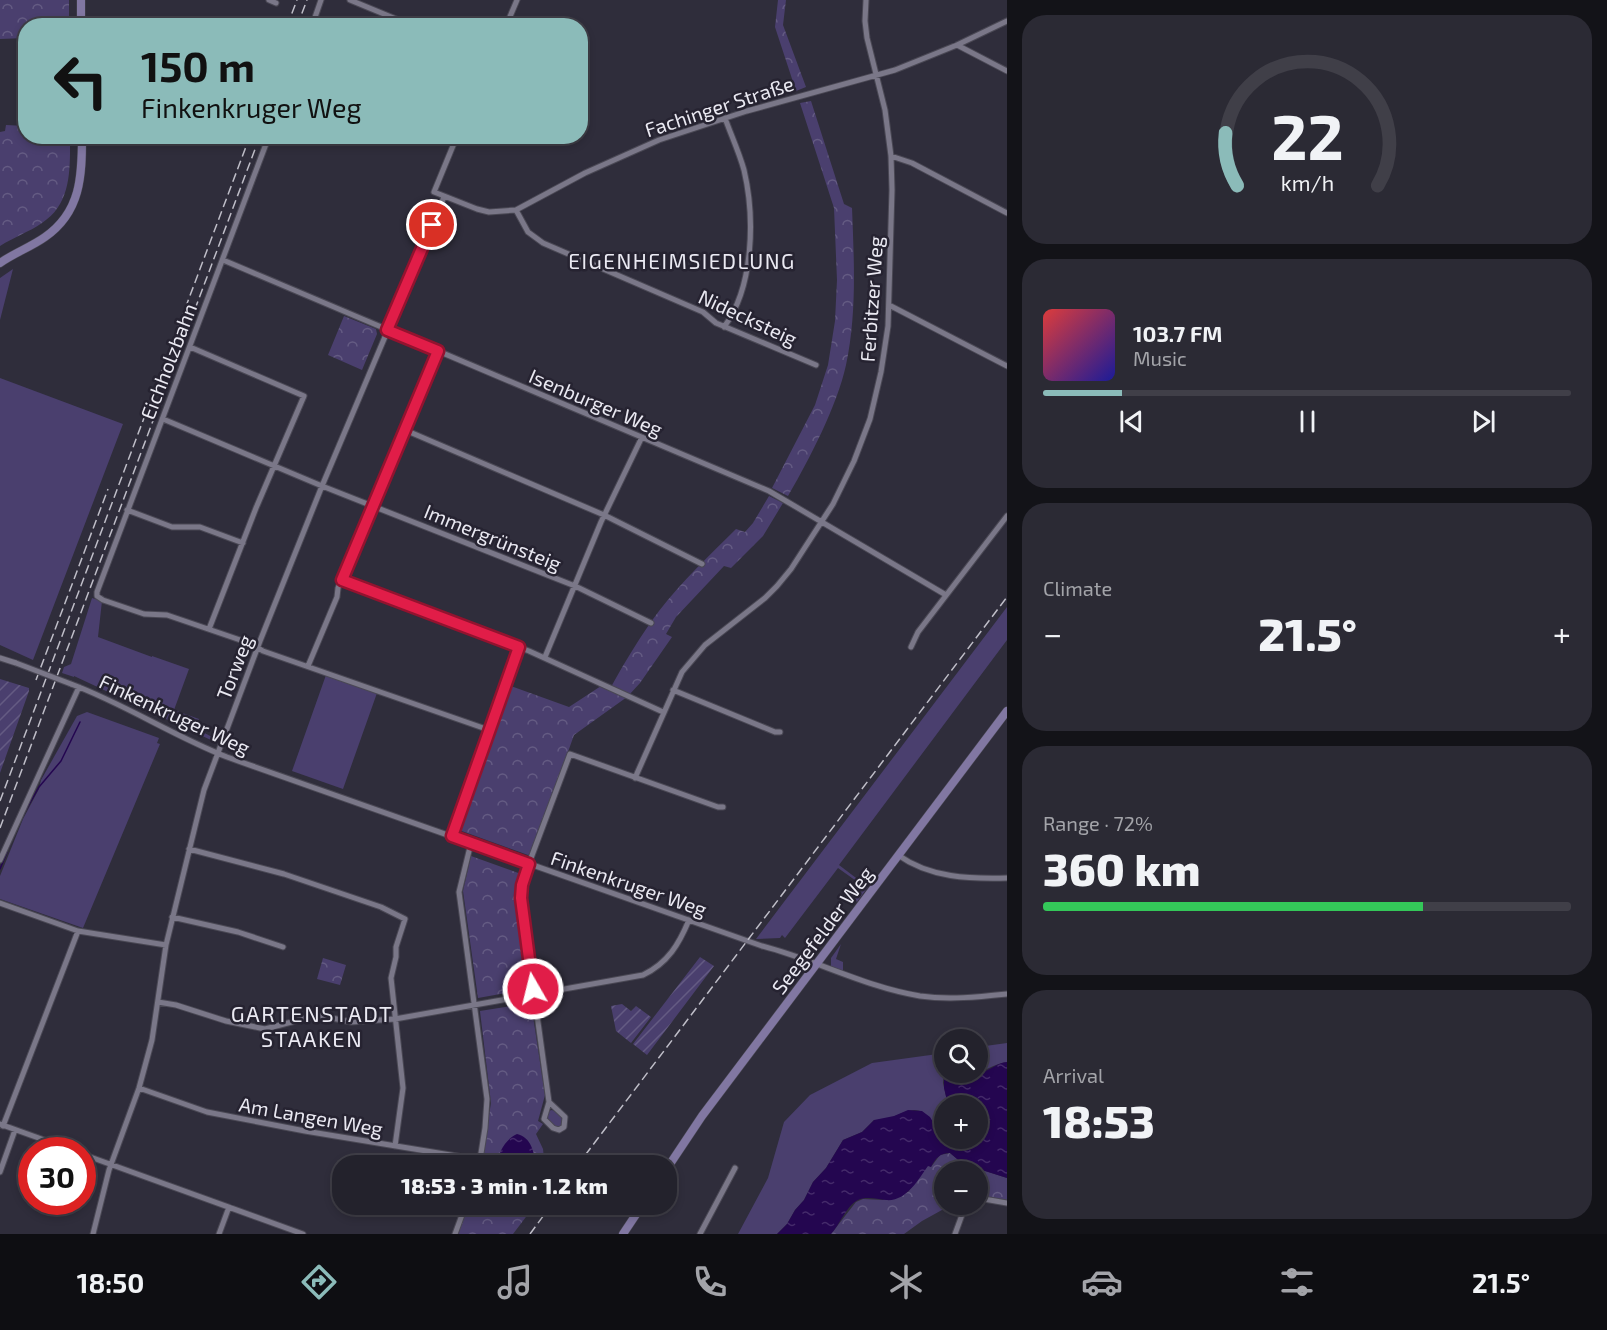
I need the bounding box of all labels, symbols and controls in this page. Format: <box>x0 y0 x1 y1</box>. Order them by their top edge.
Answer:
text: 150 m <box>141 40 255 90</box>
icon: left <box>42 42 120 120</box>
street label: Fachinger Straße <box>642 71 796 141</box>
text: Finkenkruger Weg <box>141 91 361 123</box>
text: 22 <box>1271 99 1343 174</box>
text: km/h <box>1280 171 1334 196</box>
pin <box>406 199 457 250</box>
icon: arrive <box>415 208 448 241</box>
street label: Ferbitzer Weg <box>855 235 887 363</box>
district label: EIGENHEIMSIEDLUNG <box>568 248 796 273</box>
street label: Nidecksteig <box>695 284 801 350</box>
street label: Eichholzbahn <box>135 300 201 422</box>
text: 103.7 FM <box>1133 320 1222 346</box>
text: Music <box>1133 346 1187 370</box>
street label: Isenburger Weg <box>526 363 666 441</box>
icon: previous <box>1115 405 1148 438</box>
icon: pause <box>1291 405 1324 438</box>
icon: next <box>1467 405 1500 438</box>
street label: Immergrünsteig <box>421 499 565 575</box>
text: Climate <box>1043 576 1112 600</box>
text: 21.5° <box>1258 606 1357 660</box>
text: − <box>1043 613 1062 653</box>
text: + <box>1553 613 1571 653</box>
street label: Torweg <box>211 631 257 703</box>
street label: Finkenkruger Weg <box>96 669 254 759</box>
text: Range · 72% <box>1043 811 1153 835</box>
text: 360 km <box>1043 841 1201 895</box>
street label: Finkenkruger Weg <box>548 845 710 921</box>
street label: Seegefelder Weg <box>766 862 878 998</box>
position arrow <box>501 957 565 1021</box>
district label: GARTENSTADT STAAKEN <box>231 1000 393 1051</box>
map controls <box>934 1029 988 1215</box>
button: search <box>934 1029 988 1083</box>
text: Arrival <box>1043 1063 1104 1087</box>
street label: Am Langen Weg <box>237 1092 385 1140</box>
text: 18:53 <box>1043 1093 1155 1147</box>
button: + <box>934 1095 988 1149</box>
speed limit sign: 30 <box>18 1137 96 1215</box>
button: − <box>934 1161 988 1215</box>
text: 18:53 · 3 min · 1.2 km <box>401 1172 608 1198</box>
icon: directions <box>298 1261 340 1303</box>
icon: music <box>494 1261 536 1303</box>
icon: phone <box>689 1261 731 1303</box>
icon: climate <box>885 1261 927 1303</box>
icon: car <box>1081 1261 1123 1303</box>
icon: filters <box>1276 1261 1318 1303</box>
text: 18:50 <box>77 1266 144 1298</box>
text: 21.5° <box>1472 1266 1530 1298</box>

